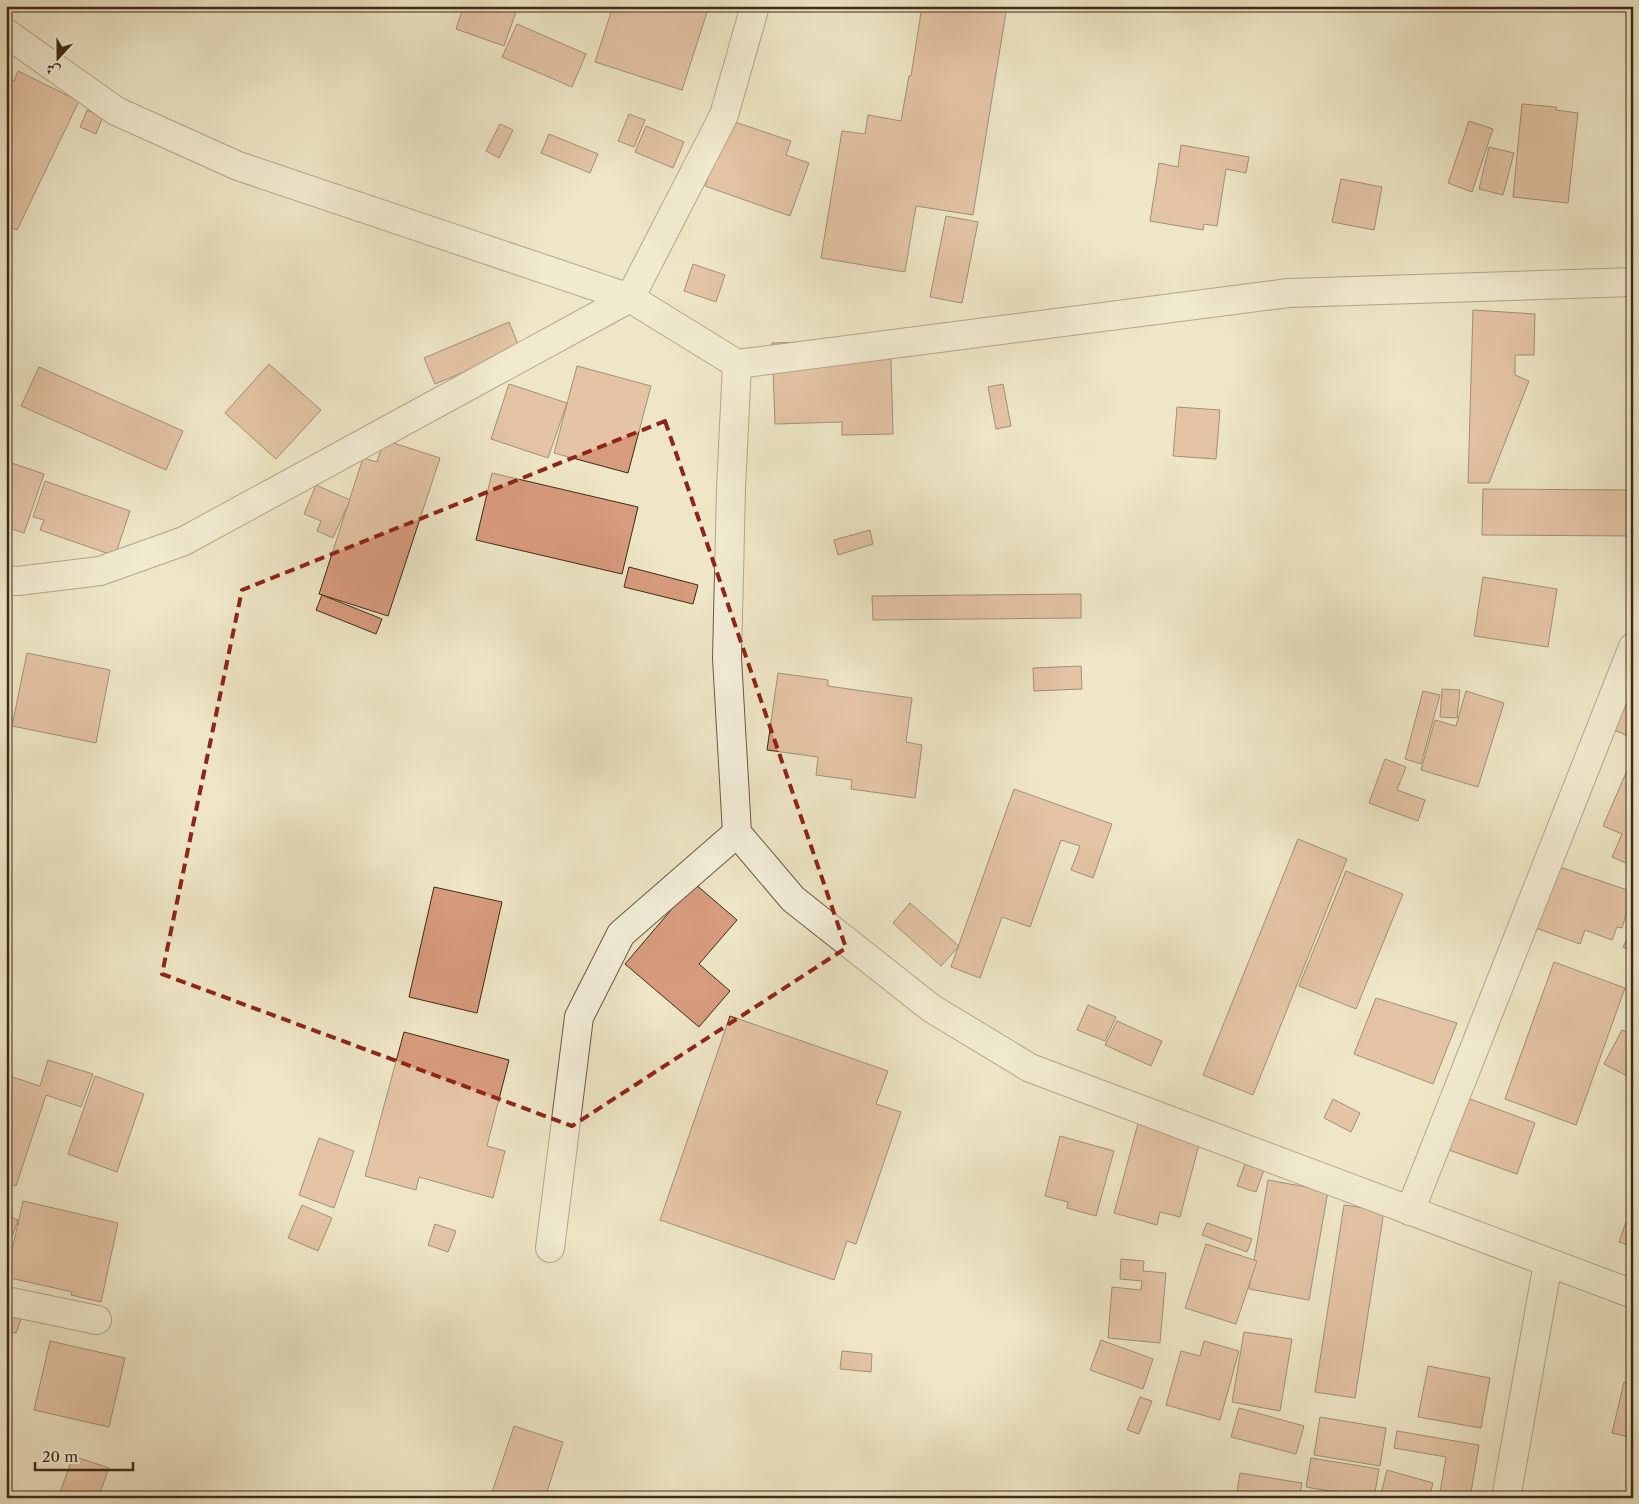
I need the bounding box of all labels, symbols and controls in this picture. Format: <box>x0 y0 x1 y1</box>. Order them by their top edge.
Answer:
north arrow <box>32 32 82 82</box>
text: ش <box>44 59 63 81</box>
scale bar <box>35 1439 132 1471</box>
text: 20 m <box>42 1447 78 1466</box>

